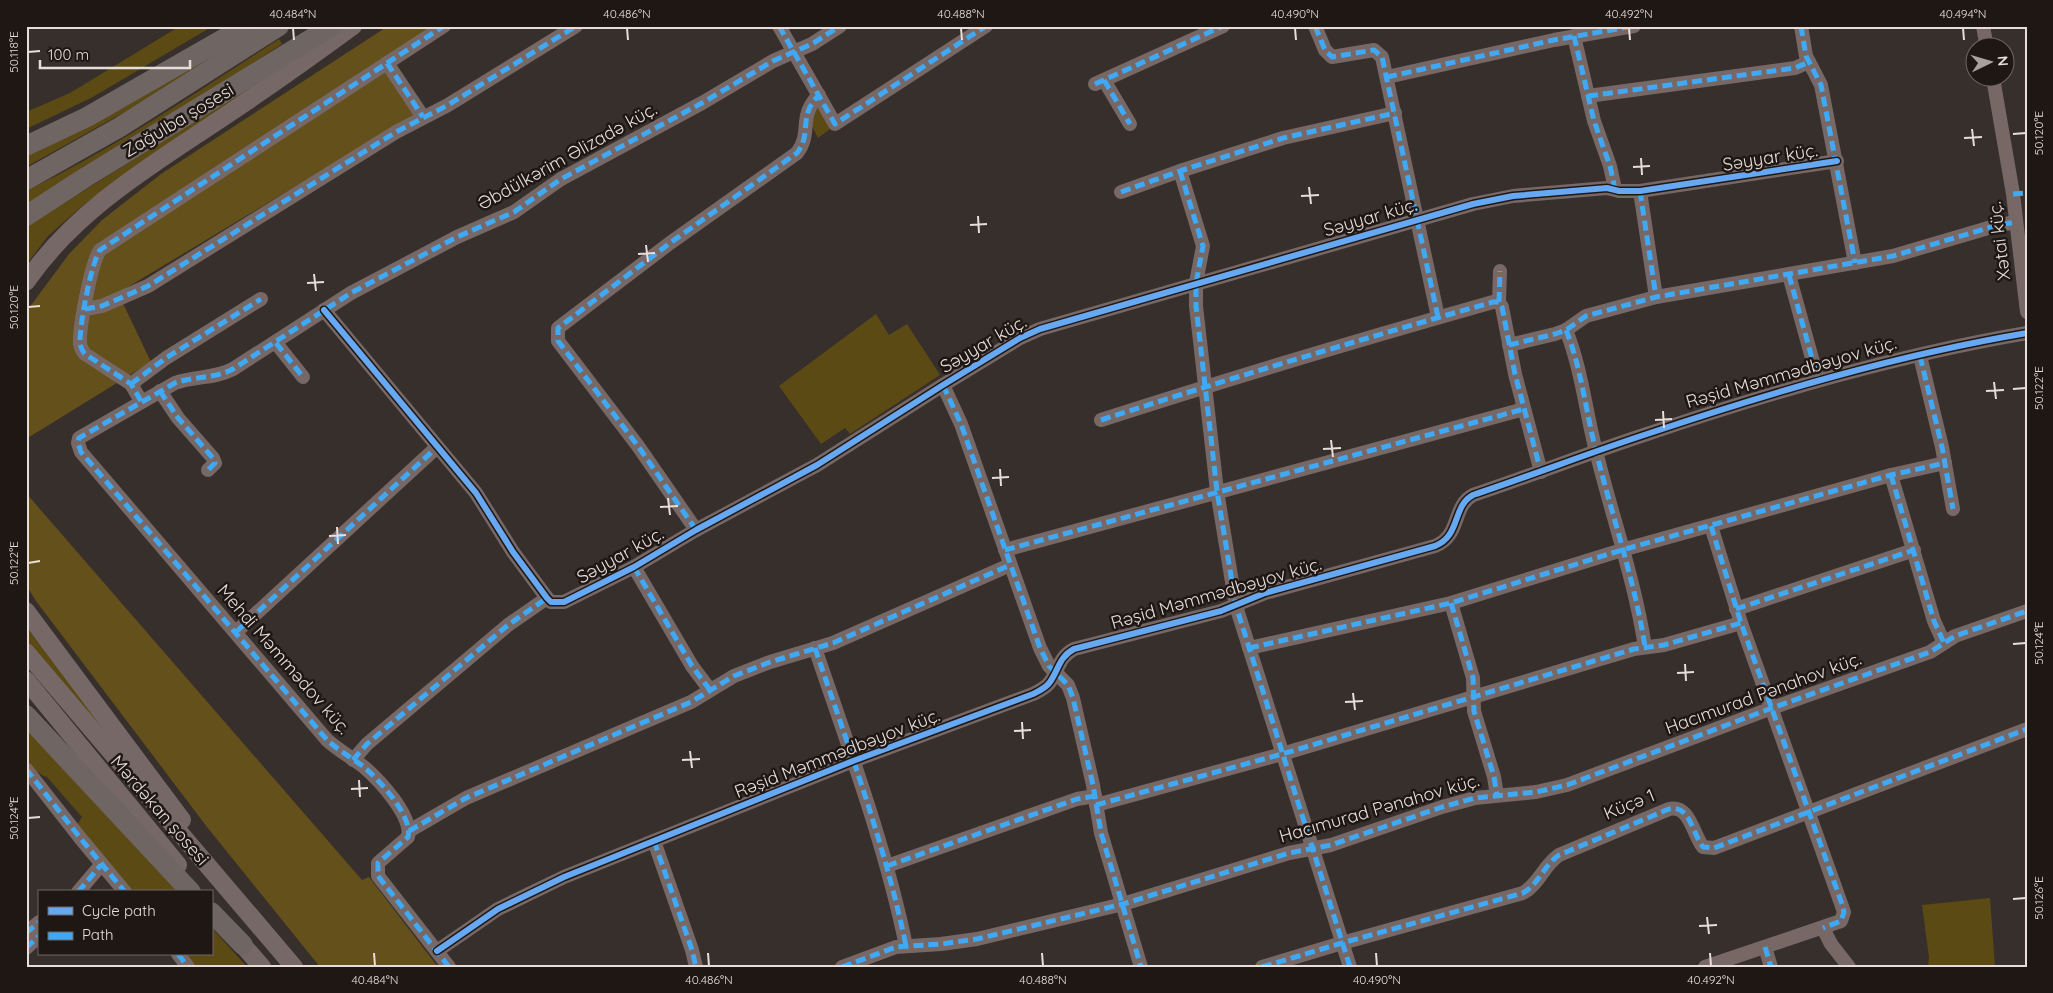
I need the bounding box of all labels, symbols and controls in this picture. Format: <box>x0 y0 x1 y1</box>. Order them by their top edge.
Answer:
text: 40.484°N <box>269 6 317 21</box>
text: 40.486°N <box>603 6 651 21</box>
text: 40.488°N <box>937 6 985 21</box>
text: 40.490°N <box>1271 6 1319 21</box>
text: 40.492°N <box>1605 6 1653 21</box>
text: 40.494°N <box>1939 6 1987 21</box>
text: 50.118°E <box>6 31 21 73</box>
scale bar <box>40 38 190 70</box>
north arrow <box>1966 38 2016 88</box>
text: 100 m <box>48 45 89 64</box>
text: N <box>1994 55 2012 67</box>
street label: Zağulba şosesi <box>118 78 238 162</box>
street label: Əbdülkərim Əlizadə küç. <box>473 97 661 215</box>
text: 50.120°E <box>2031 111 2046 155</box>
street label: Səyyar küç. <box>1721 138 1819 176</box>
street label: Səyyar küç. <box>1321 193 1419 241</box>
street label: Xətai küç. <box>1983 200 2015 282</box>
text: 50.120°E <box>6 285 21 329</box>
street label: Səyyar küç. <box>936 310 1030 378</box>
street label: Rəşid Məmmədbəyov küç. <box>1683 331 1899 413</box>
text: 50.122°E <box>2031 366 2046 410</box>
street label: Səyyar küç. <box>573 522 667 588</box>
text: 50.122°E <box>6 541 21 585</box>
street label: Rəşid Məmmədbəyov küç. <box>1108 552 1324 634</box>
street label: Mehdi Məmmədov küç. <box>212 579 356 739</box>
text: 50.124°E <box>2031 621 2046 665</box>
street label: Hacımurad Pənahov küç. <box>1662 647 1864 739</box>
street label: Rəşid Məmmədbəyov küç. <box>731 703 943 803</box>
street label: Mərdəkan şosesi <box>106 750 214 870</box>
street label: Hacımurad Pənahov küç. <box>1276 768 1482 848</box>
street label: Küçə 1 <box>1600 783 1658 825</box>
text: 50.124°E <box>6 796 21 840</box>
text: 50.126°E <box>2031 876 2046 920</box>
legend <box>38 890 212 956</box>
text: Cycle path <box>82 901 156 920</box>
text: Path <box>82 925 114 944</box>
text: 40.484°N <box>351 972 399 987</box>
text: 40.486°N <box>685 972 733 987</box>
text: 40.488°N <box>1019 972 1067 987</box>
text: 40.490°N <box>1353 972 1401 987</box>
text: 40.492°N <box>1687 972 1735 987</box>

